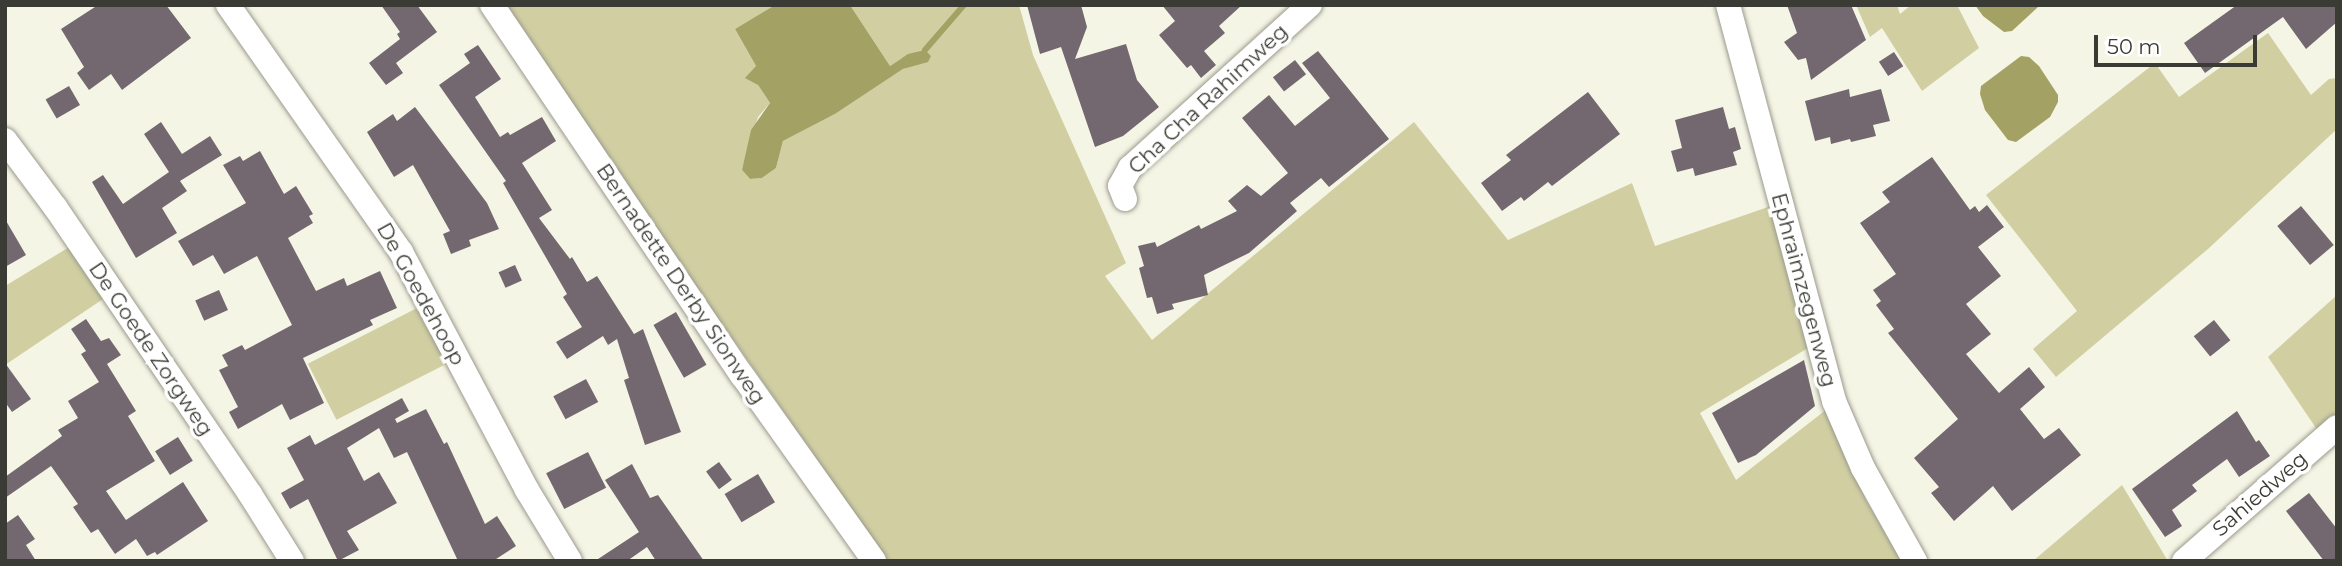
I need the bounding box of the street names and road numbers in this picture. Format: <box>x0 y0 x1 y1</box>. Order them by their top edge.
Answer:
street label: Cha Cha Rahimweg <box>1123 19 1293 179</box>
street label: Bernadette Derby Sionweg <box>591 159 771 409</box>
street label: Ephraimzegenweg <box>1766 190 1842 390</box>
street label: De Goedehoop <box>371 218 471 370</box>
street label: De Goede Zorgweg <box>83 257 219 441</box>
street label: Sahiedweg <box>2207 446 2313 542</box>

